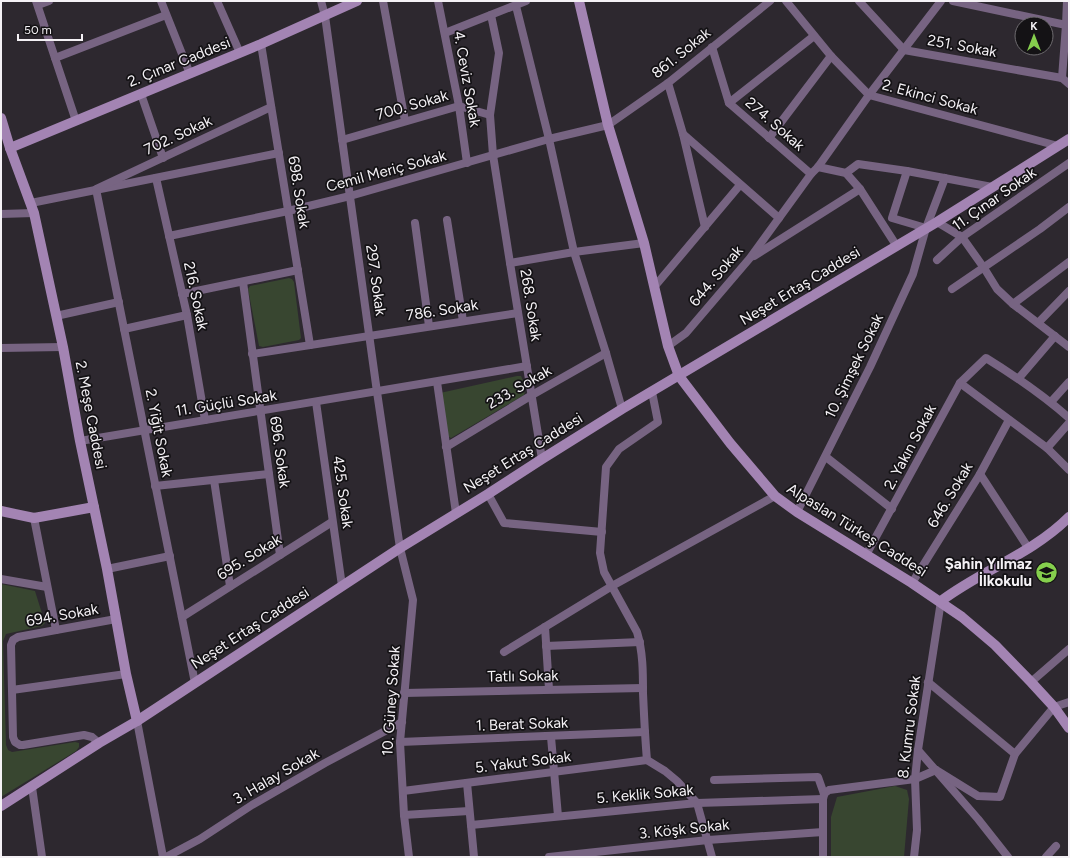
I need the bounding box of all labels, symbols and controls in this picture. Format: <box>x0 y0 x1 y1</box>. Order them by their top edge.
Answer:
scale bar <box>18 16 82 42</box>
north arrow <box>1014 16 1054 56</box>
text: K <box>1030 20 1038 33</box>
text: 50 m <box>24 23 52 37</box>
street label: 861. Sokak <box>648 23 715 82</box>
street label: 4. Ceviz Sokak <box>450 30 484 129</box>
street label: 251. Sokak <box>926 31 999 61</box>
street label: 2. Çınar Caddesi <box>125 33 233 91</box>
street label: 2. Ekinci Sokak <box>880 76 981 119</box>
street label: 700. Sokak <box>374 86 451 124</box>
street label: 274. Sokak <box>742 93 809 155</box>
street label: 702. Sokak <box>141 111 215 159</box>
street label: Cemil Meriç Sokak <box>324 146 449 196</box>
street label: 698. Sokak <box>284 155 314 230</box>
street label: 11. Çınar Sokak <box>949 163 1040 235</box>
street label: 644. Sokak <box>685 241 747 310</box>
street label: 297. Sokak <box>362 243 390 317</box>
street label: Neşet Ertaş Caddesi <box>737 243 863 329</box>
street label: 216. Sokak <box>180 260 212 333</box>
street label: 268. Sokak <box>516 268 546 343</box>
street label: 786. Sokak <box>405 295 480 325</box>
street label: 10. Şimşek Sokak <box>821 310 887 421</box>
street label: 2. Meşe Caddesi <box>72 359 110 471</box>
street label: 233. Sokak <box>484 361 555 413</box>
street label: 11. Güçlü Sokak <box>174 386 279 420</box>
street label: 2. Yiğit Sokak <box>142 387 176 479</box>
street label: 2. Yakın Sokak <box>880 401 940 493</box>
street label: Neşet Ertaş Caddesi <box>460 409 586 497</box>
street label: 696. Sokak <box>266 415 294 490</box>
street label: 425. Sokak <box>329 455 357 530</box>
street label: 646. Sokak <box>923 458 977 531</box>
street label: Alpaslan Türkeş Caddesi <box>784 480 930 580</box>
street label: 695. Sokak <box>214 530 285 584</box>
place label: Şahin Yılmaz İlkokulu <box>945 555 1032 590</box>
school or university icon: Şahin Yılmaz İlkokulu <box>1034 560 1060 586</box>
street label: Neşet Ertaş Caddesi <box>188 583 312 673</box>
street label: 694. Sokak <box>24 600 100 630</box>
street label: 10. Güney Sokak <box>378 645 404 757</box>
street label: Tatlı Sokak <box>487 666 559 686</box>
street label: 8. Kumru Sokak <box>894 674 924 779</box>
street label: 1. Berat Sokak <box>476 713 569 735</box>
street label: 3. Halay Sokak <box>230 744 323 808</box>
street label: 5. Yakut Sokak <box>474 747 573 777</box>
street label: 5. Keklik Sokak <box>596 781 695 807</box>
street label: 3. Köşk Sokak <box>638 815 731 843</box>

